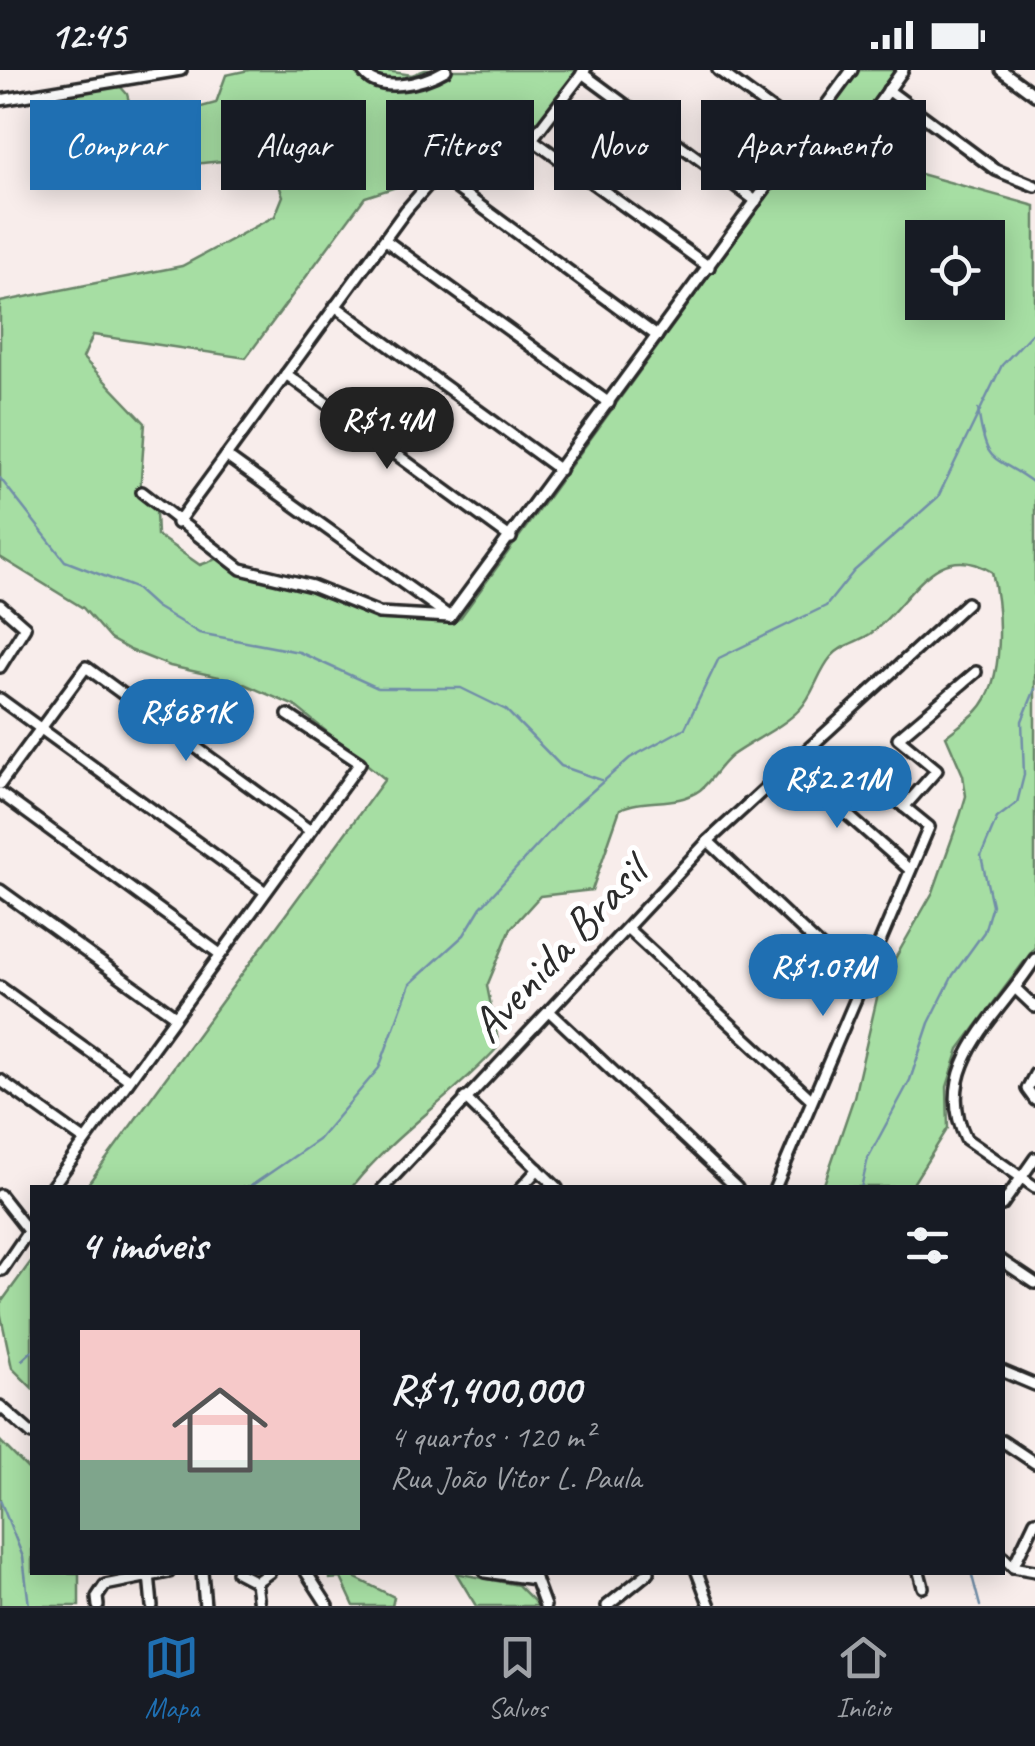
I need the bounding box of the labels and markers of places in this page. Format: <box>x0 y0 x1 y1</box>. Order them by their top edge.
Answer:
pin: R$1.4M <box>306 387 468 472</box>
pin: R$681K <box>105 679 267 764</box>
pin: R$2.21M <box>745 746 929 831</box>
pin: R$1.07M <box>731 934 915 1019</box>

